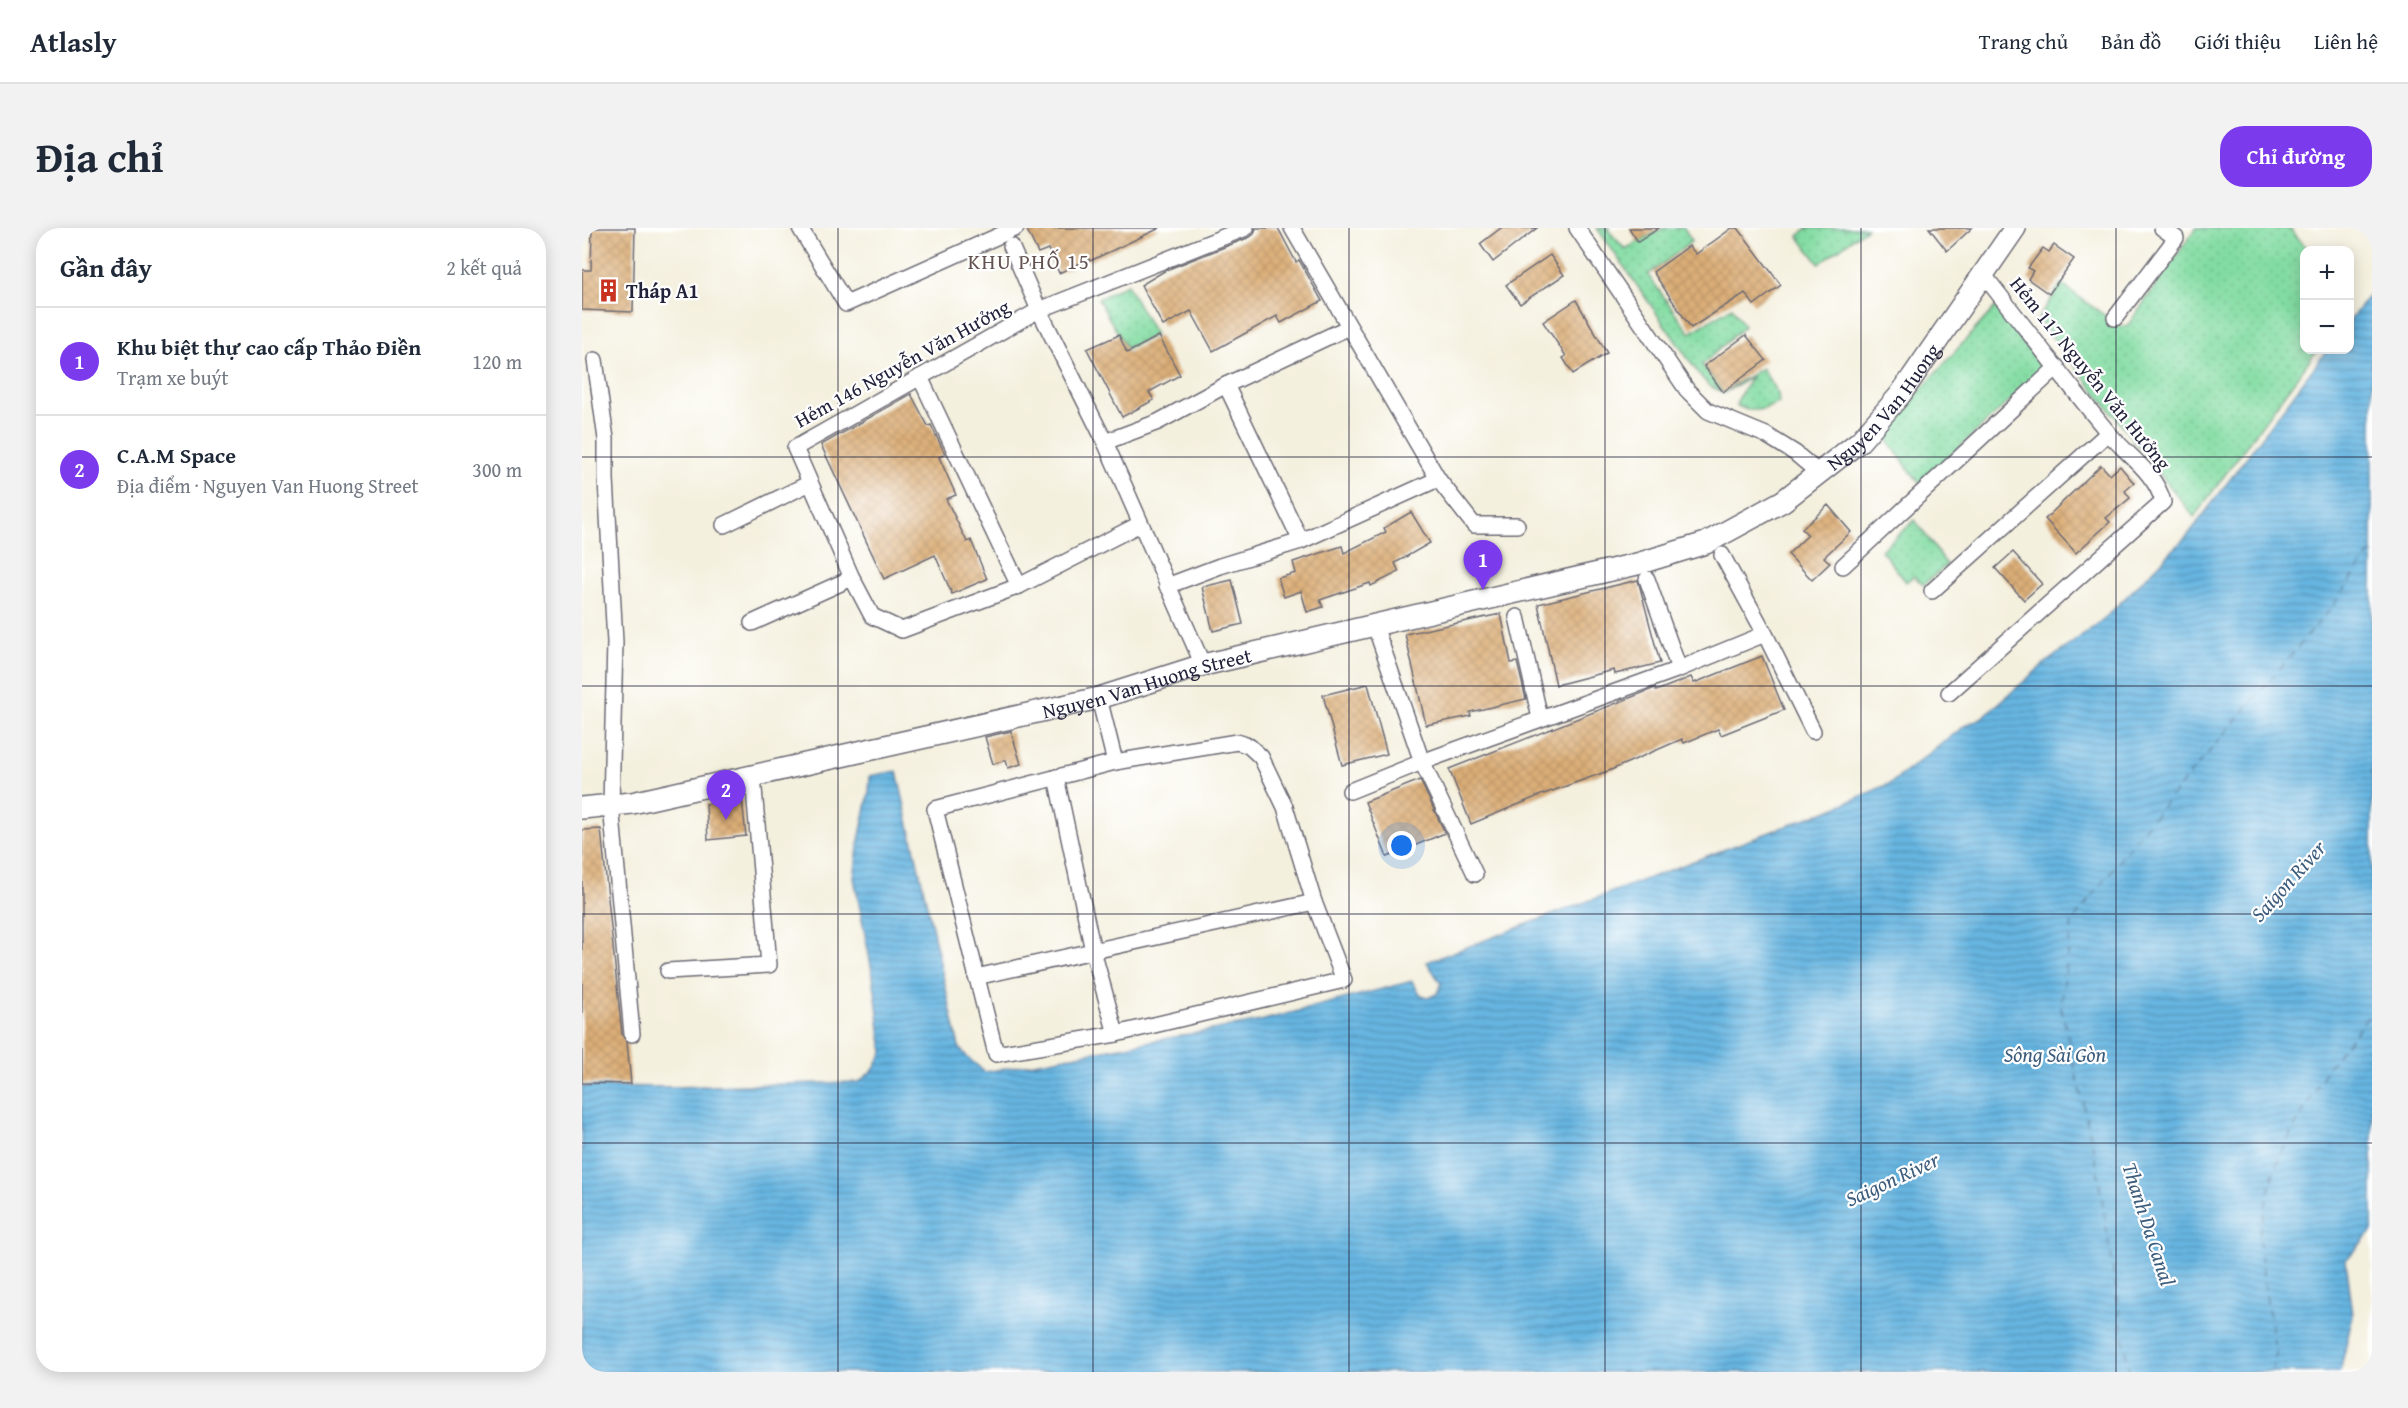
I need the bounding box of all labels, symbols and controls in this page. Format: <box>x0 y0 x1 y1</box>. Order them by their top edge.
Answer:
text: Atlasly <box>30 21 117 62</box>
text: Trang chủ <box>1979 26 2068 57</box>
text: Bản đồ <box>2101 26 2161 57</box>
text: Giới thiệu <box>2194 26 2281 57</box>
text: Liên hệ <box>2314 26 2378 57</box>
text: Địa chỉ <box>36 126 164 187</box>
button: Chỉ đường <box>2220 126 2372 187</box>
district label: KHU PHỐ 15 <box>968 246 1090 277</box>
map controls <box>2300 246 2354 354</box>
button: + <box>2300 246 2354 300</box>
text: Gần đây <box>60 248 152 287</box>
text: 2 kết quả <box>446 253 522 282</box>
street label: Hẻm 117 Nguyễn Văn Hưởng <box>2004 270 2178 476</box>
place label: Tháp A1 <box>626 276 699 305</box>
building icon: Tháp A1 <box>595 277 621 303</box>
street label: Hẻm 146 Nguyễn Văn Hưởng <box>789 292 1015 434</box>
button: − <box>2300 300 2354 354</box>
text: Khu biệt thự cao cấp Thảo Điền <box>117 331 421 363</box>
street label: Nguyen Van Huong <box>1820 337 1946 477</box>
text: 1 <box>74 347 85 376</box>
text: 120 m <box>472 347 522 376</box>
text: Trạm xe buýt <box>117 363 229 392</box>
text: C.A.M Space <box>117 439 236 471</box>
text: 2 <box>74 455 85 484</box>
text: 300 m <box>472 455 522 484</box>
text: Địa điểm · Nguyen Van Huong Street <box>117 471 419 500</box>
pin: 1 <box>1464 540 1502 590</box>
street label: Nguyen Van Huong Street <box>1039 640 1254 725</box>
pin: 2 <box>706 770 746 820</box>
your location <box>1387 831 1416 860</box>
water label: Saigon River <box>2243 833 2334 929</box>
water label: Sông Sài Gòn <box>2004 1039 2107 1070</box>
water label: Saigon River <box>1840 1143 1945 1214</box>
water label: Thanh Da Canal <box>2115 1158 2183 1290</box>

